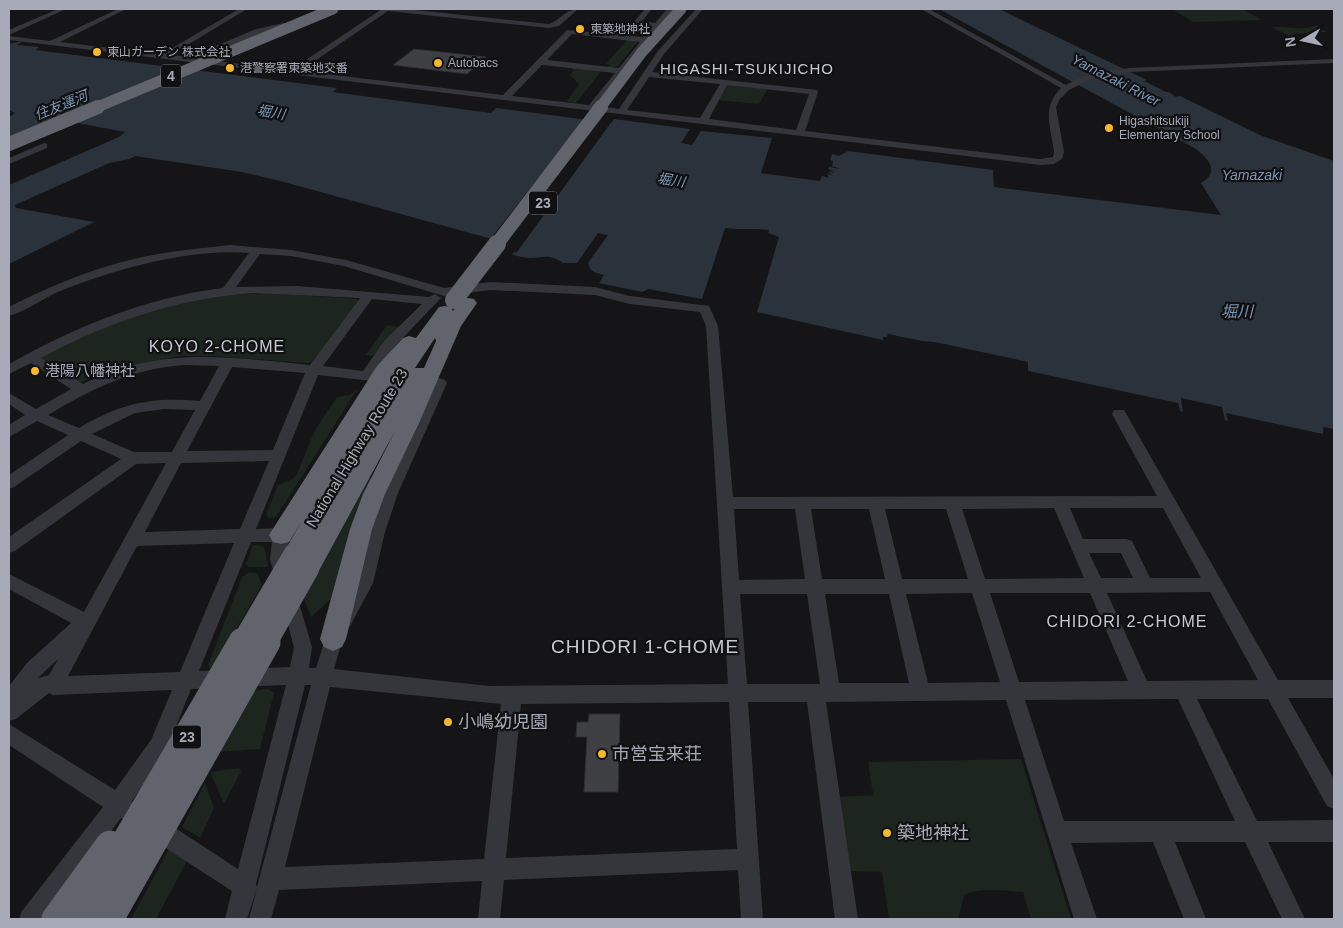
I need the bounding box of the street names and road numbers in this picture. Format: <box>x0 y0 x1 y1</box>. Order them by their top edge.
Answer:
road number: 4 <box>161 64 181 88</box>
road number: 23 <box>529 192 557 214</box>
street label: National Highway Route 23 <box>302 365 411 530</box>
road number: 23 <box>173 726 201 749</box>

